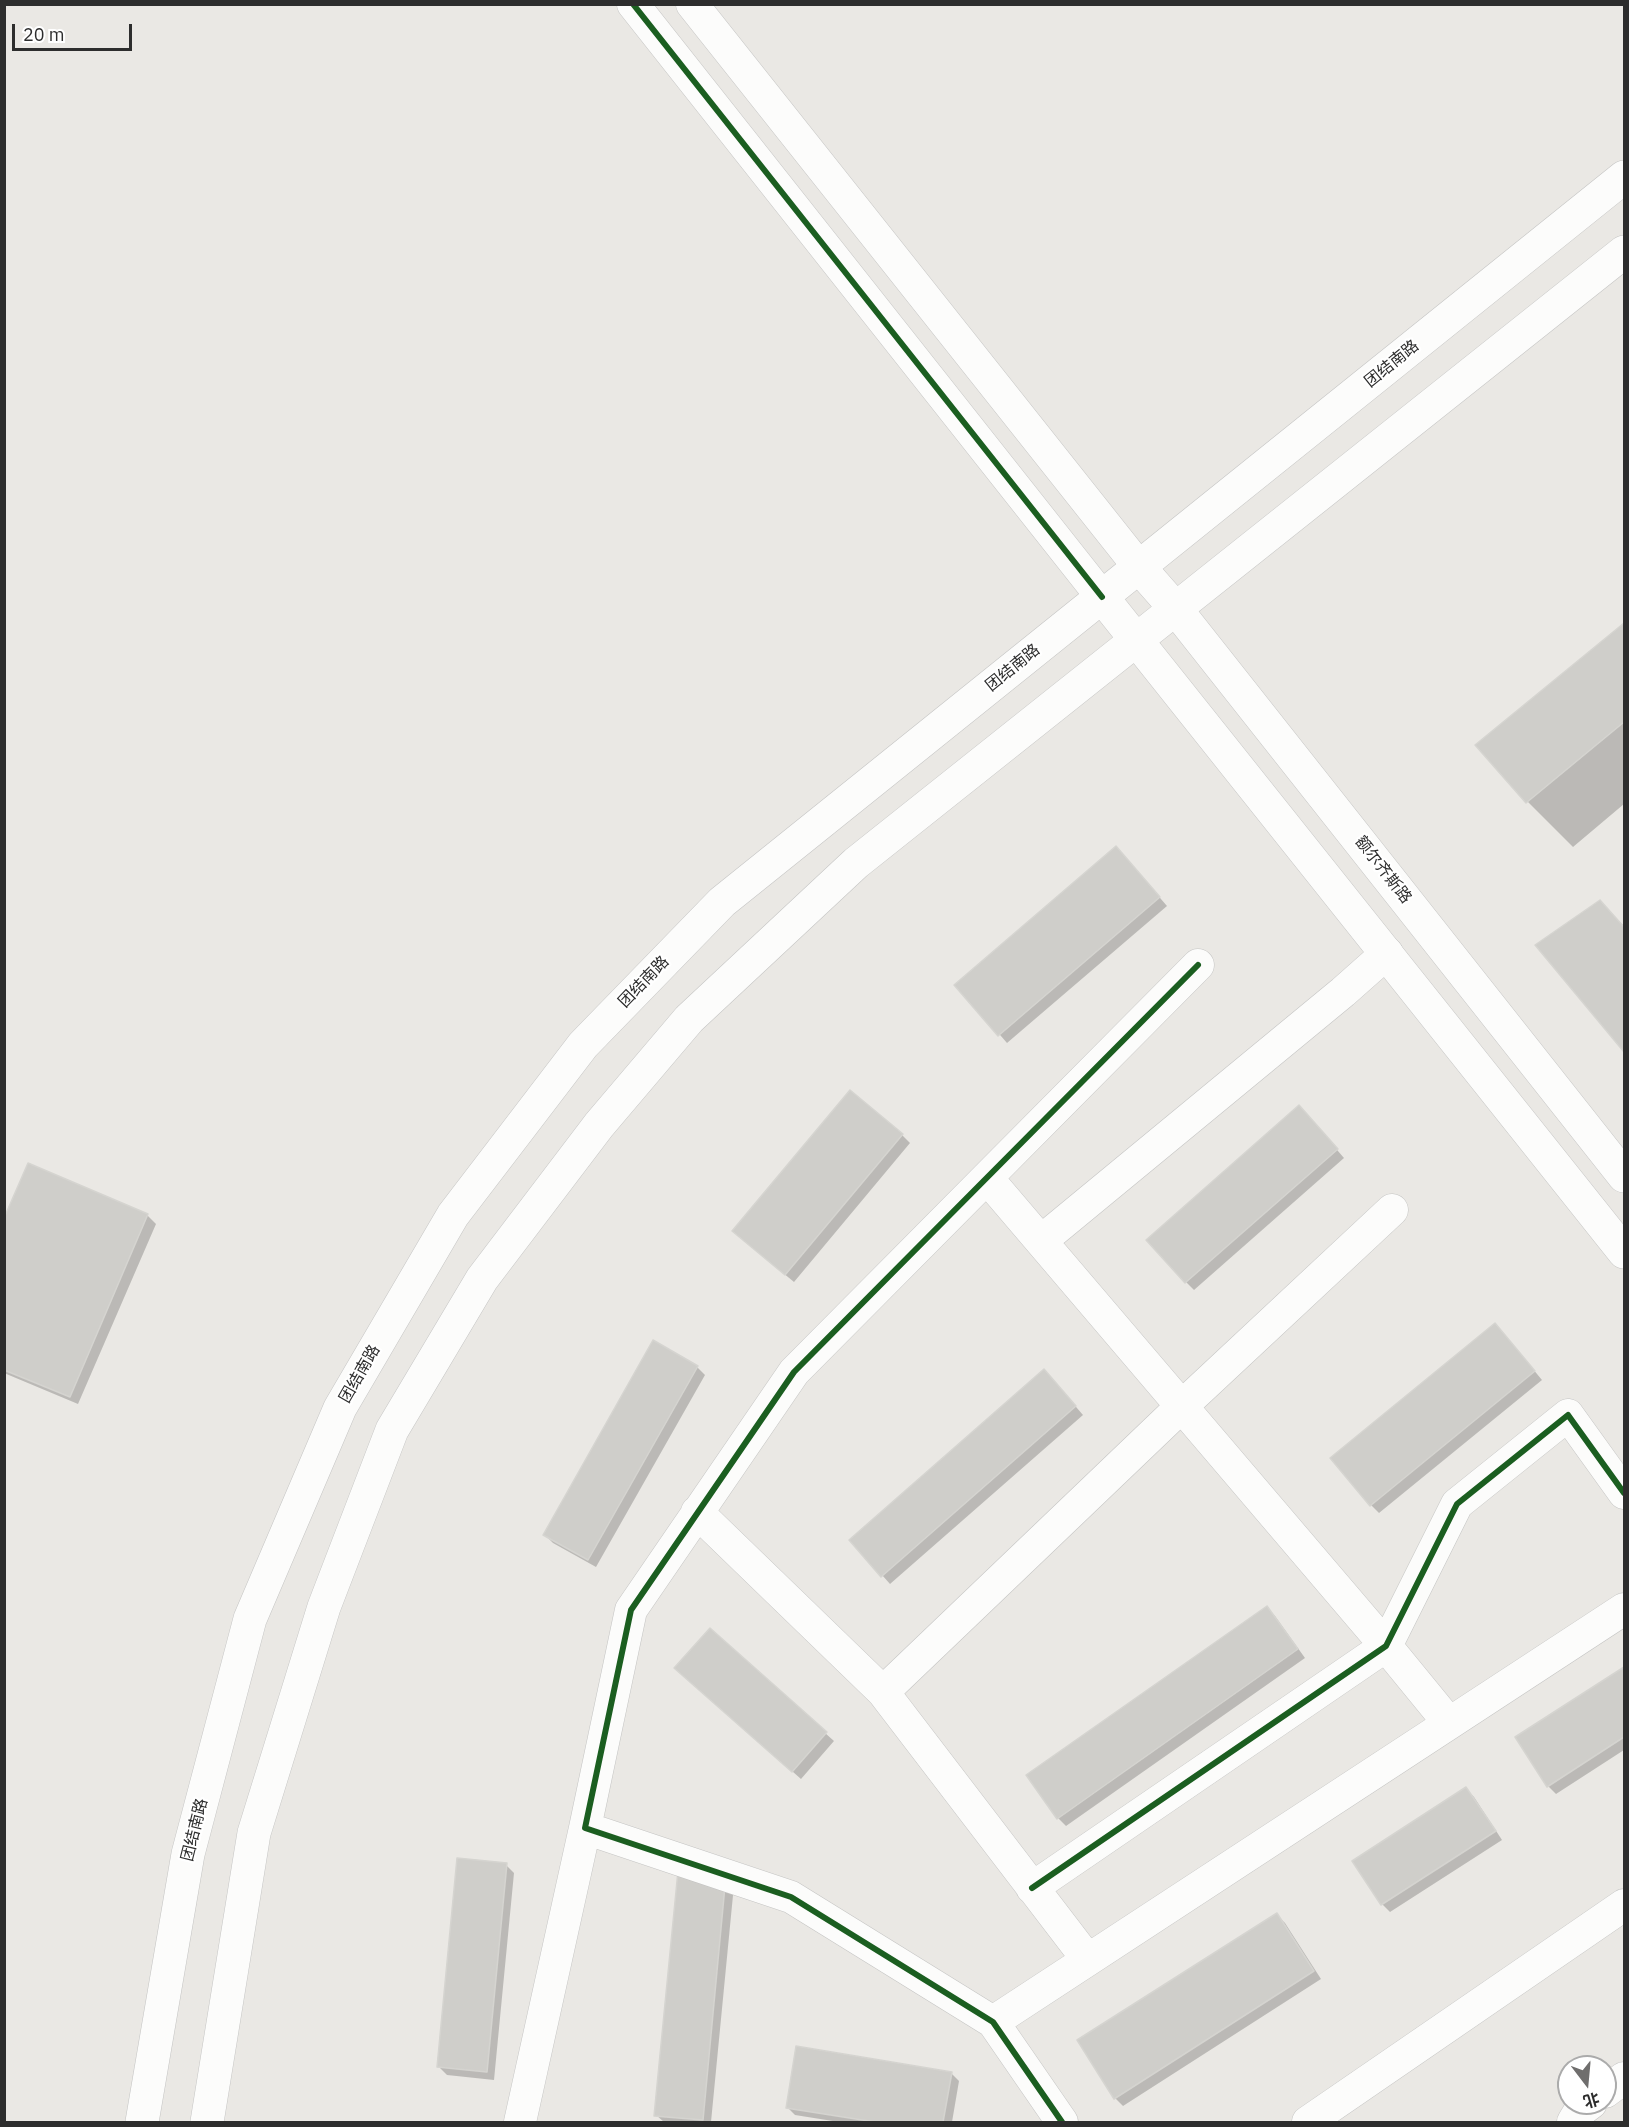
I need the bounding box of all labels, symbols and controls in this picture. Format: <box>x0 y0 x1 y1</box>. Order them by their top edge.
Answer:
scale bar <box>15 12 135 50</box>
text: 20 m <box>23 23 65 46</box>
street label: 团结南路 <box>1361 336 1423 392</box>
street label: 团结南路 <box>982 640 1044 696</box>
street label: 额尔齐斯路 <box>1351 833 1415 907</box>
street label: 团结南路 <box>615 952 673 1012</box>
street label: 团结南路 <box>336 1341 384 1407</box>
street label: 团结南路 <box>178 1797 212 1863</box>
north arrow <box>1557 2055 1617 2115</box>
text: 北 <box>1581 2089 1602 2112</box>

